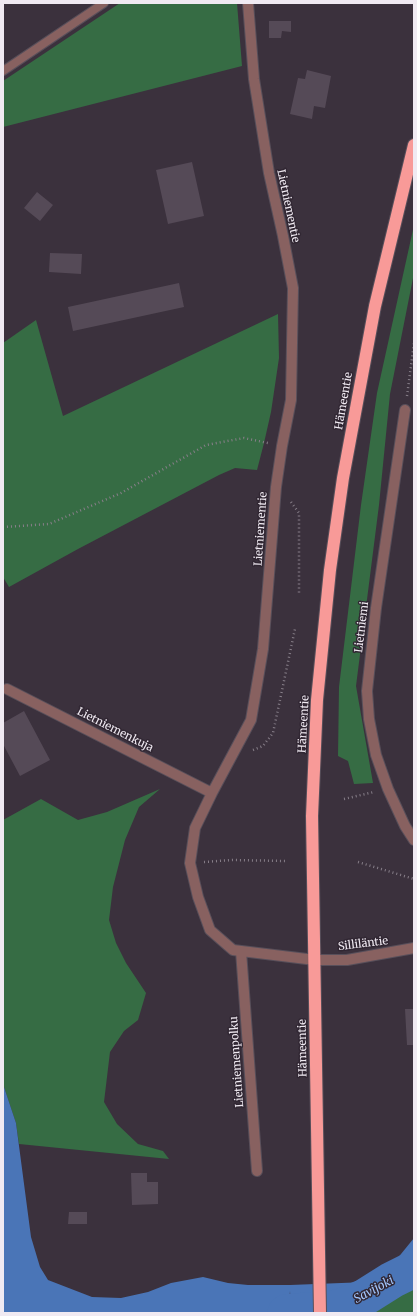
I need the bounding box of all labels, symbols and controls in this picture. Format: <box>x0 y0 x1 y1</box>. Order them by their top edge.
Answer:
street label: Lietniementie <box>274 168 302 244</box>
street label: Hämeentie <box>332 371 356 431</box>
street label: Lietniementie <box>252 491 270 567</box>
street label: Lietniemi <box>352 601 372 653</box>
street label: Hämeentie <box>296 695 312 753</box>
street label: Lietniemenkuja <box>75 705 155 755</box>
street label: Silliläntie <box>337 934 389 954</box>
street label: Lietniemenpolku <box>227 1016 247 1108</box>
street label: Hämeentie <box>296 1019 310 1077</box>
water label: Savijoki <box>352 1274 396 1306</box>

